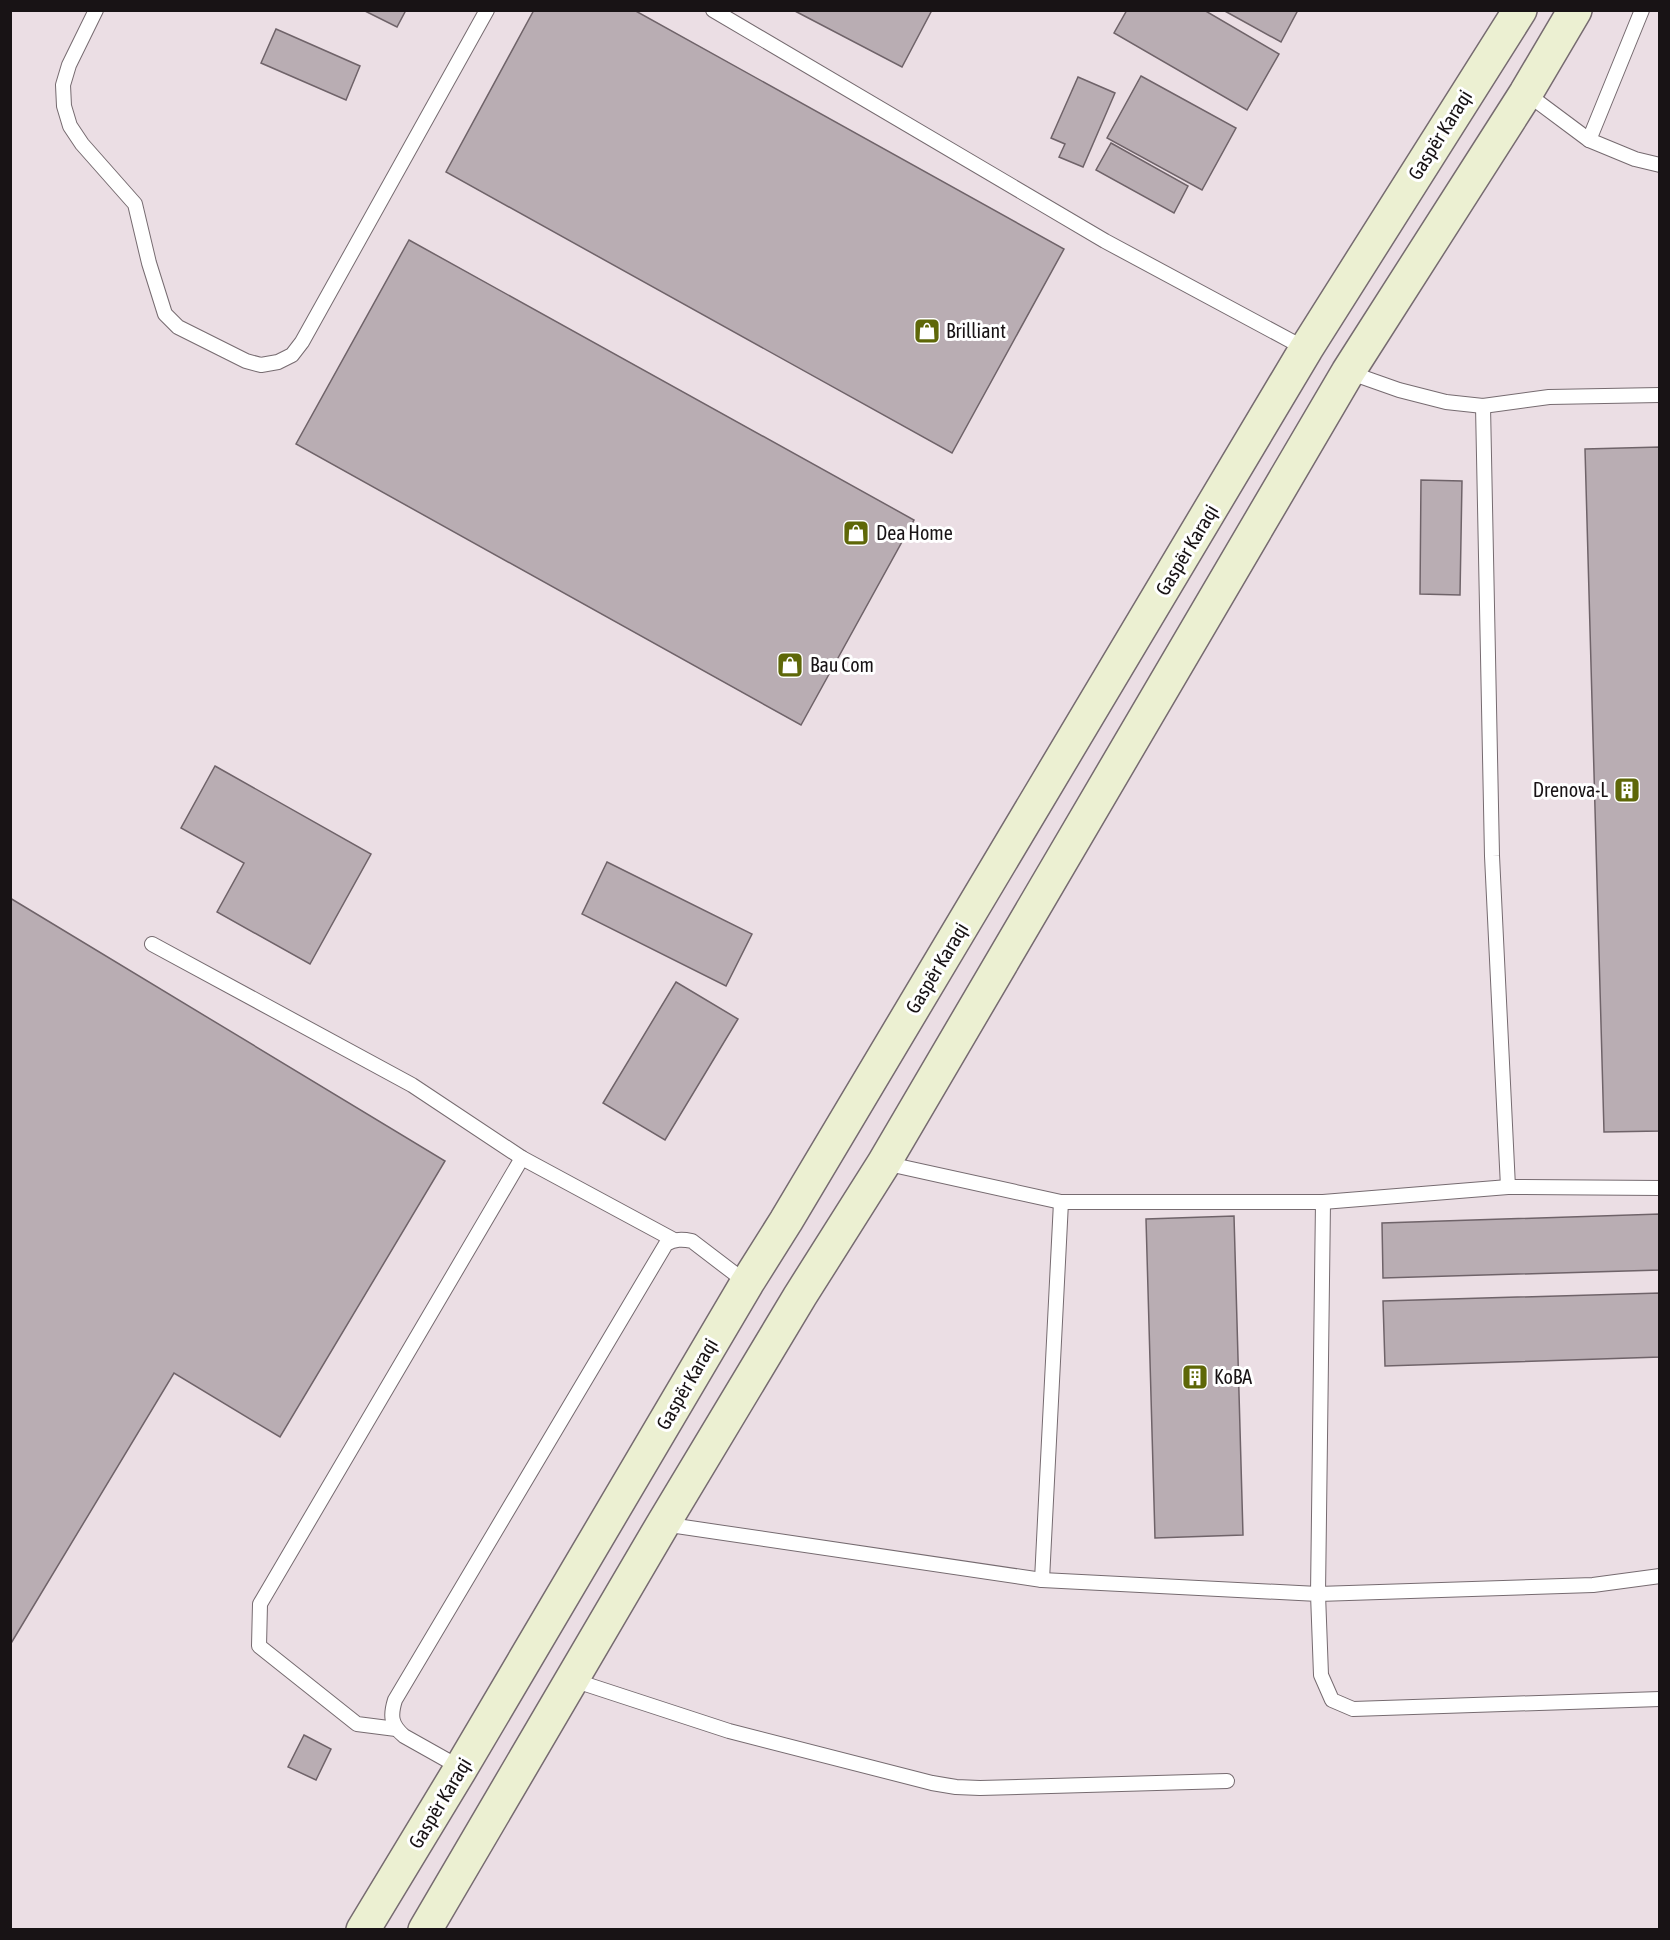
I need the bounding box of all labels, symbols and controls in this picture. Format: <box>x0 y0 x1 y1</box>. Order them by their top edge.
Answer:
street label: Gaspër Karaqi <box>1403 85 1476 184</box>
shop icon: Brilliant <box>912 316 942 346</box>
place label: Brilliant <box>946 319 1006 342</box>
street label: Gaspër Karaqi <box>1151 500 1223 599</box>
shop icon: Dea Home <box>841 518 871 548</box>
place label: Dea Home <box>876 521 953 544</box>
shop icon: Bau Com <box>775 650 805 680</box>
place label: Bau Com <box>810 653 874 676</box>
building icon: Drenova-L <box>1612 775 1642 805</box>
place label: Drenova-L <box>1533 778 1608 801</box>
street label: Gaspër Karaqi <box>901 918 973 1017</box>
street label: Gaspër Karaqi <box>651 1334 722 1434</box>
building icon: KoBA <box>1180 1362 1210 1392</box>
place label: KoBA <box>1214 1365 1252 1388</box>
street label: Gaspër Karaqi <box>404 1753 476 1852</box>

